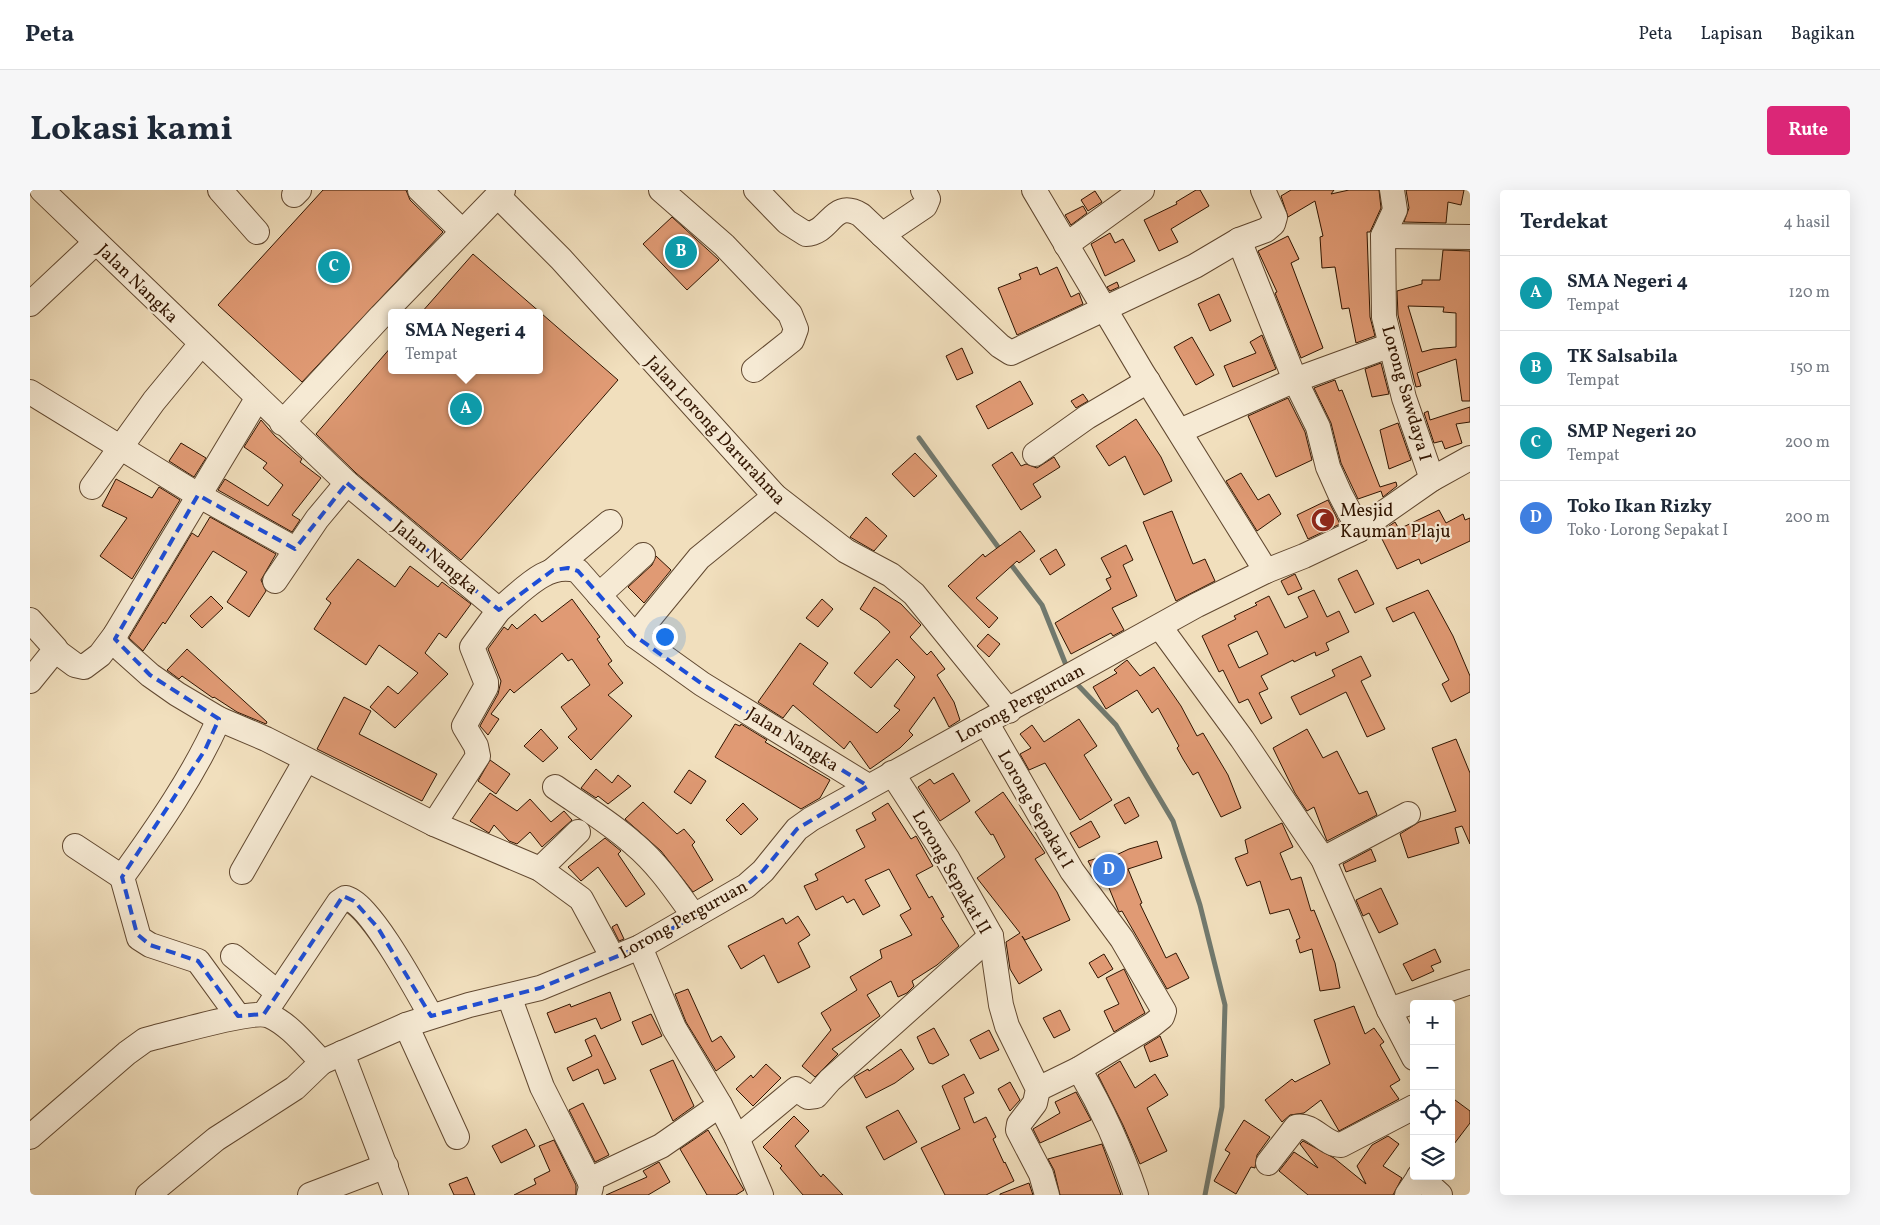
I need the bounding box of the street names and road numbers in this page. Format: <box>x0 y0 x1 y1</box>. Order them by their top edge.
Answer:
street label: Jalan Nangka <box>91 239 183 329</box>
street label: Lorong Sawdaya I <box>1374 323 1437 464</box>
street label: Jalan Lorong Darurahma <box>639 351 791 511</box>
street label: Jalan Nangka <box>387 515 483 601</box>
street label: Lorong Perguruan <box>952 659 1090 750</box>
street label: Jalan Nangka <box>741 702 843 779</box>
street label: Lorong Sepakat I <box>991 746 1079 874</box>
street label: Lorong Sepakat II <box>905 806 996 939</box>
street label: Lorong Perguruan <box>615 875 753 966</box>

